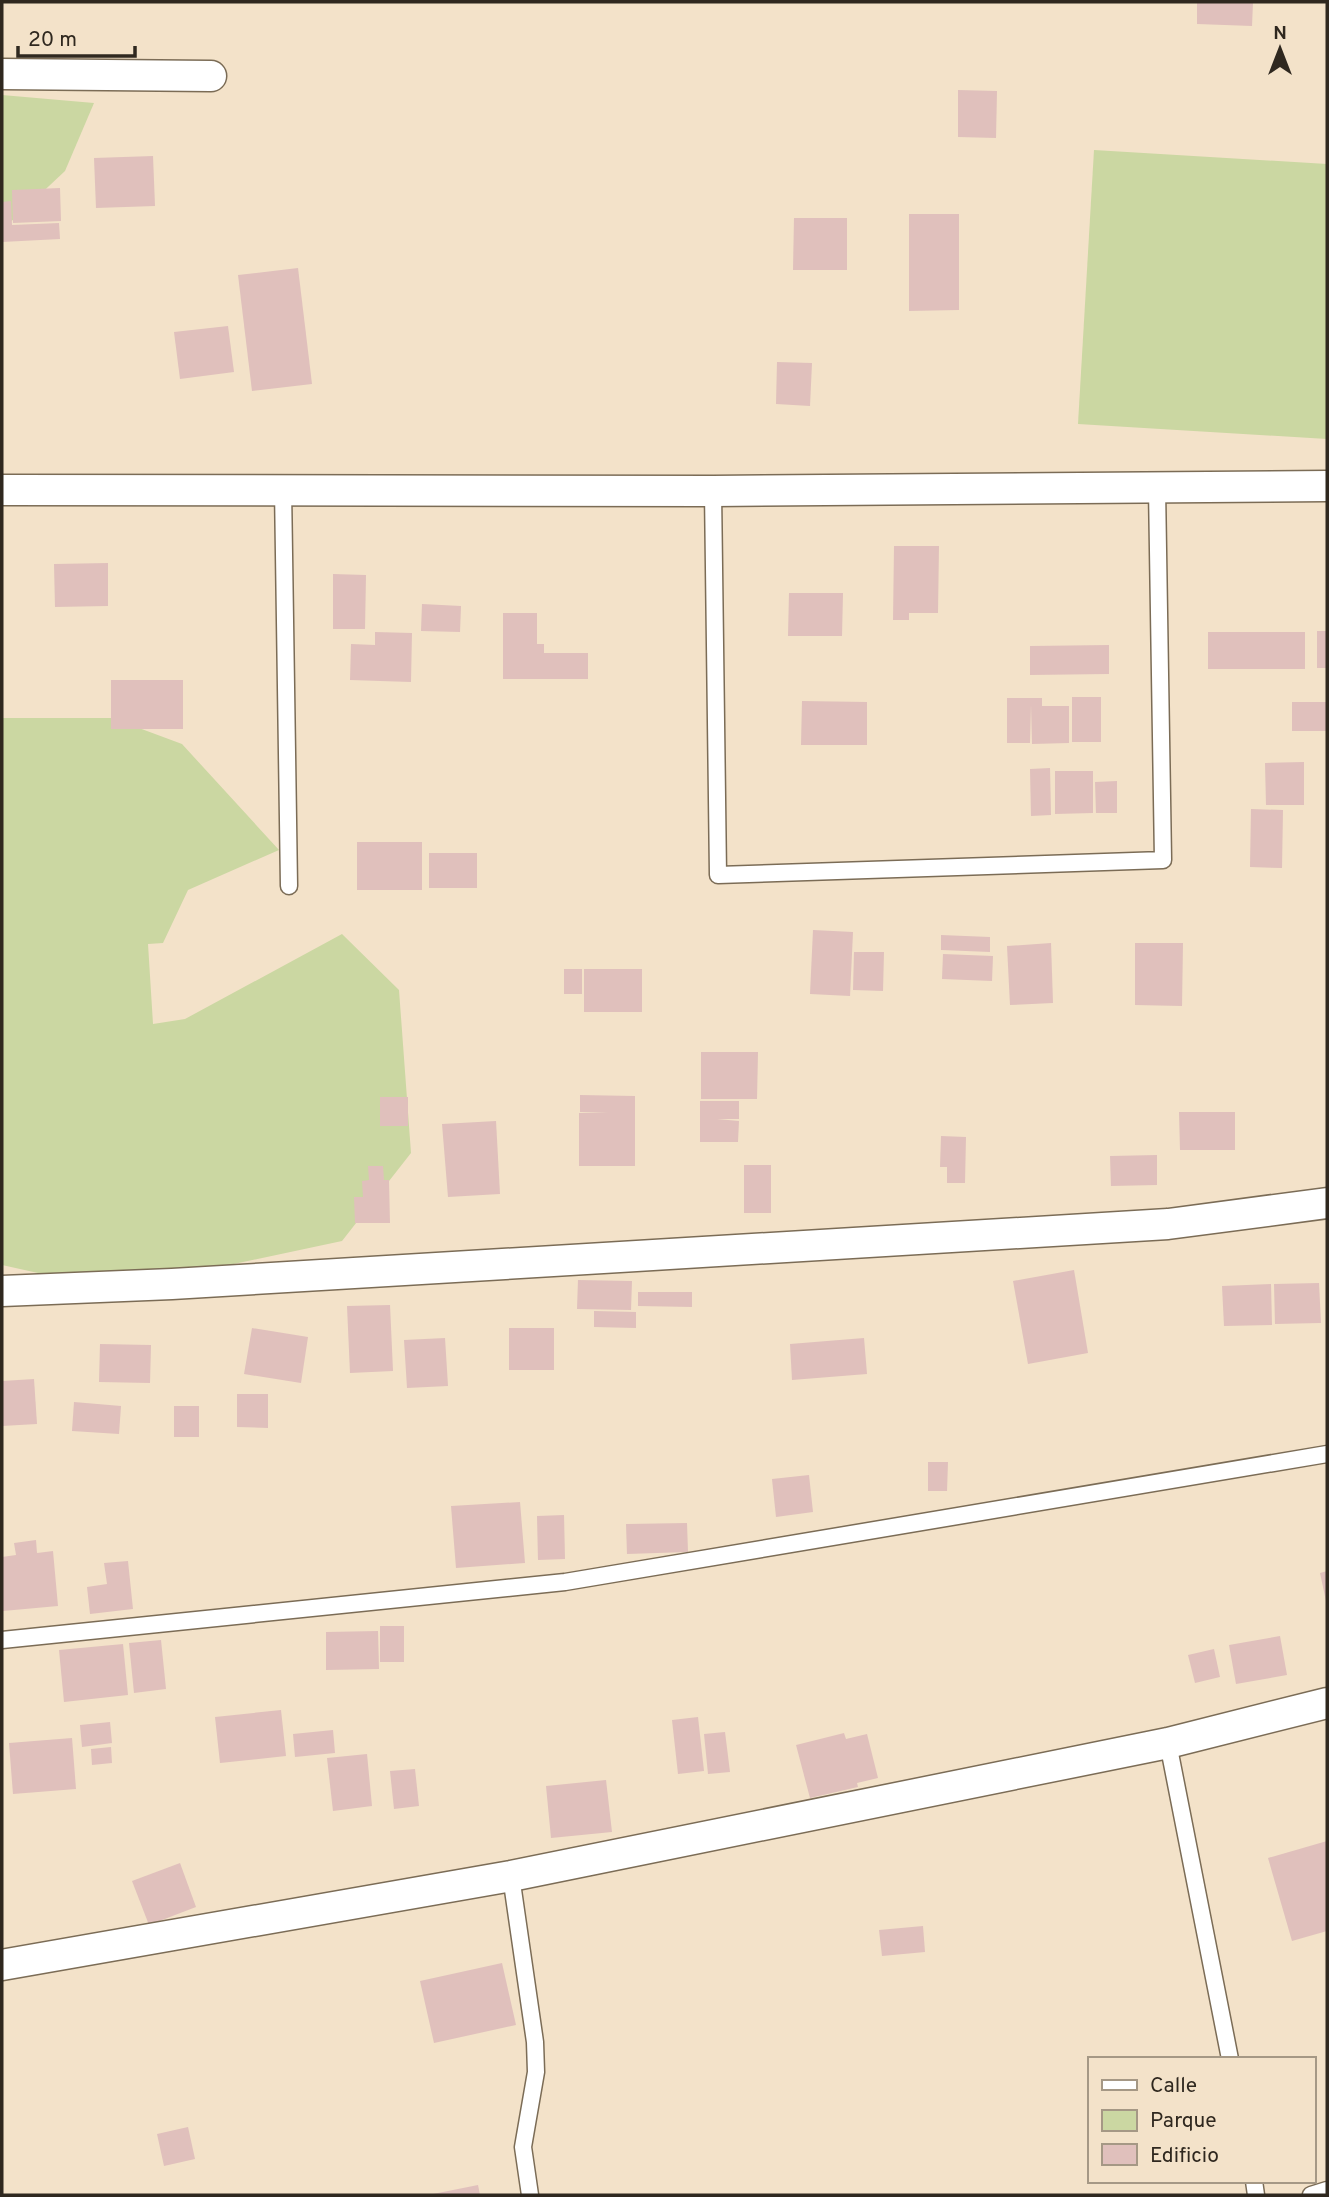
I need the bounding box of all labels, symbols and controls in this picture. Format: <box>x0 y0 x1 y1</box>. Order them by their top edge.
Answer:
scale bar <box>18 14 135 58</box>
north arrow <box>1245 14 1315 84</box>
text: N <box>1273 22 1287 46</box>
text: 20 m <box>28 27 77 54</box>
legend <box>1088 2057 1315 2183</box>
text: Calle <box>1150 2073 1197 2100</box>
text: Parque <box>1150 2108 1217 2135</box>
text: Edificio <box>1150 2143 1219 2170</box>

